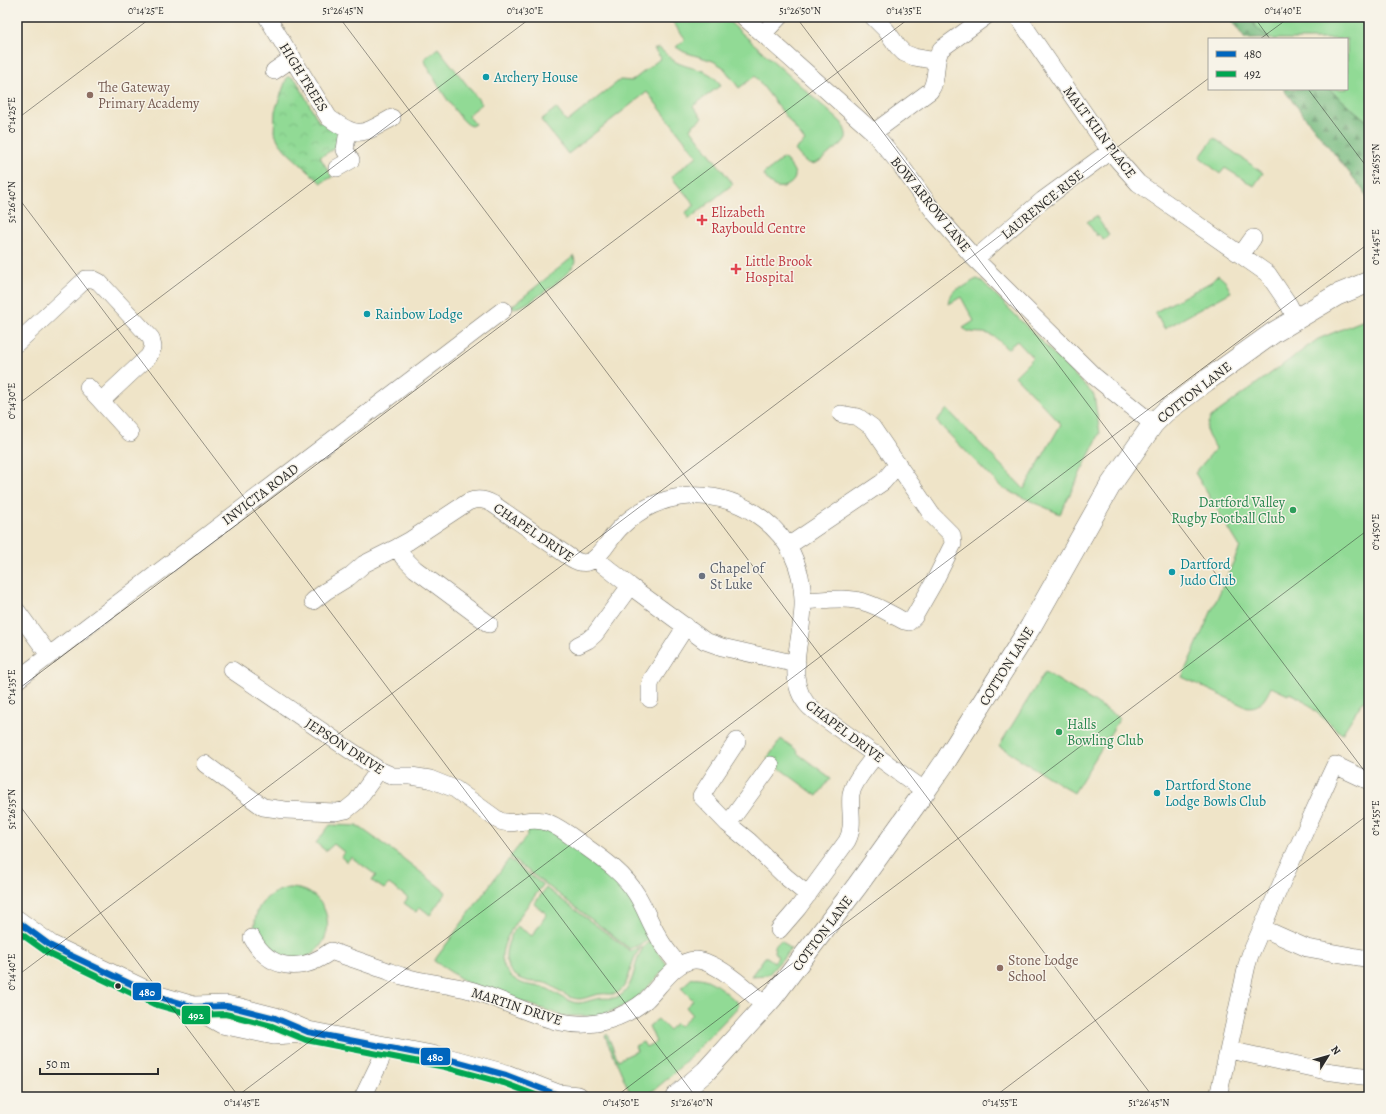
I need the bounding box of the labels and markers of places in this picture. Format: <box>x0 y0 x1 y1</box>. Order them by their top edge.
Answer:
place label: Archery House <box>493 68 578 87</box>
marker: Archery House <box>481 72 491 82</box>
place label: The Gateway Primary Academy <box>98 78 200 113</box>
marker: The Gateway Primary Academy <box>85 90 95 100</box>
place label: Elizabeth Raybould Centre <box>711 203 806 238</box>
marker: Elizabeth Raybould Centre <box>696 214 708 226</box>
place label: Little Brook Hospital <box>745 252 812 287</box>
marker: Little Brook Hospital <box>730 263 742 275</box>
place label: Rainbow Lodge <box>375 305 463 324</box>
marker: Rainbow Lodge <box>362 309 372 319</box>
place label: Dartford Valley Rugby Football Club <box>1171 493 1286 528</box>
marker: Dartford Valley Rugby Football Club <box>1288 505 1298 515</box>
place label: Dartford Judo Club <box>1180 555 1236 590</box>
place label: Chapel of St Luke <box>710 559 767 594</box>
marker: Dartford Judo Club <box>1167 567 1177 577</box>
marker: Chapel of St Luke <box>697 571 707 581</box>
place label: Halls Bowling Club <box>1067 715 1144 750</box>
marker: Halls Bowling Club <box>1054 727 1064 737</box>
place label: Dartford Stone Lodge Bowls Club <box>1165 776 1266 811</box>
marker: Dartford Stone Lodge Bowls Club <box>1152 788 1162 798</box>
place label: Stone Lodge School <box>1008 951 1079 986</box>
marker: Stone Lodge School <box>995 963 1005 973</box>
unlabelled marker <box>113 981 123 991</box>

